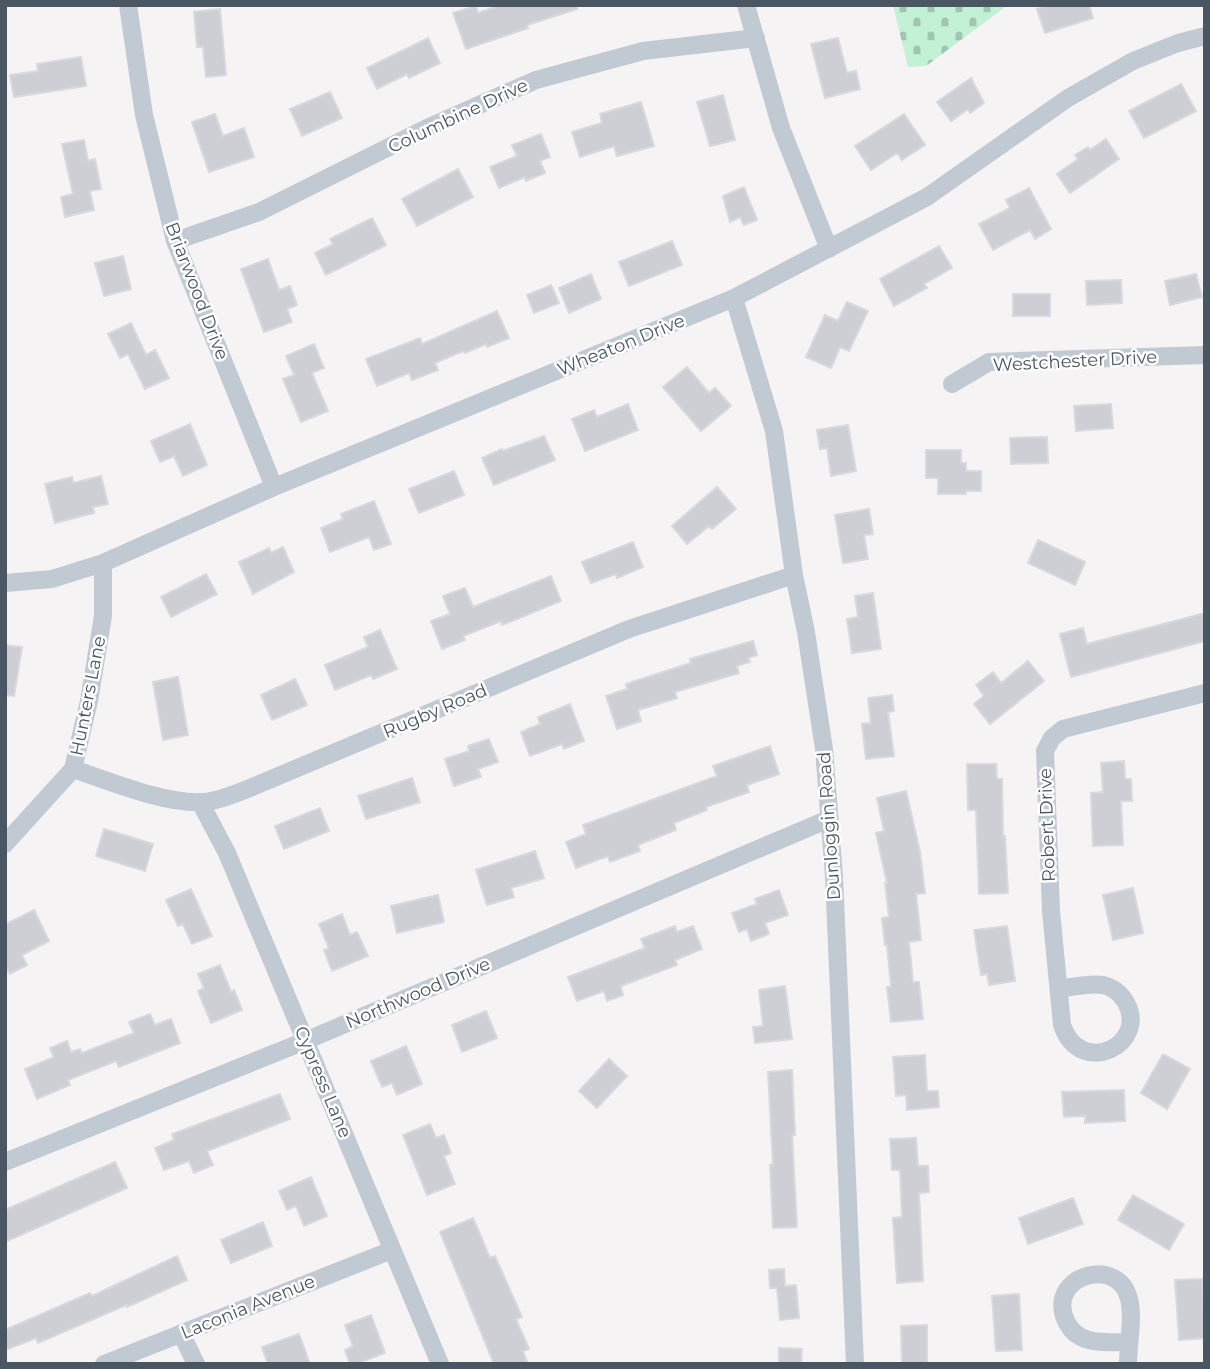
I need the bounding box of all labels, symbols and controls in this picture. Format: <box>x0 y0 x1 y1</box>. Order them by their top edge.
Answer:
street label: Columbine Drive <box>385 74 531 158</box>
street label: Briarwood Drive <box>161 219 233 363</box>
street label: Wheaton Drive <box>554 309 688 381</box>
street label: Westchester Drive <box>992 346 1158 376</box>
street label: Hunters Lane <box>66 634 110 758</box>
street label: Rugby Road <box>380 679 490 743</box>
street label: Dunloggin Road <box>813 751 845 901</box>
street label: Robert Drive <box>1034 768 1060 882</box>
street label: Northwood Drive <box>342 953 494 1033</box>
street label: Cypress Lane <box>290 1023 356 1141</box>
street label: Laconia Avenue <box>178 1270 318 1344</box>

